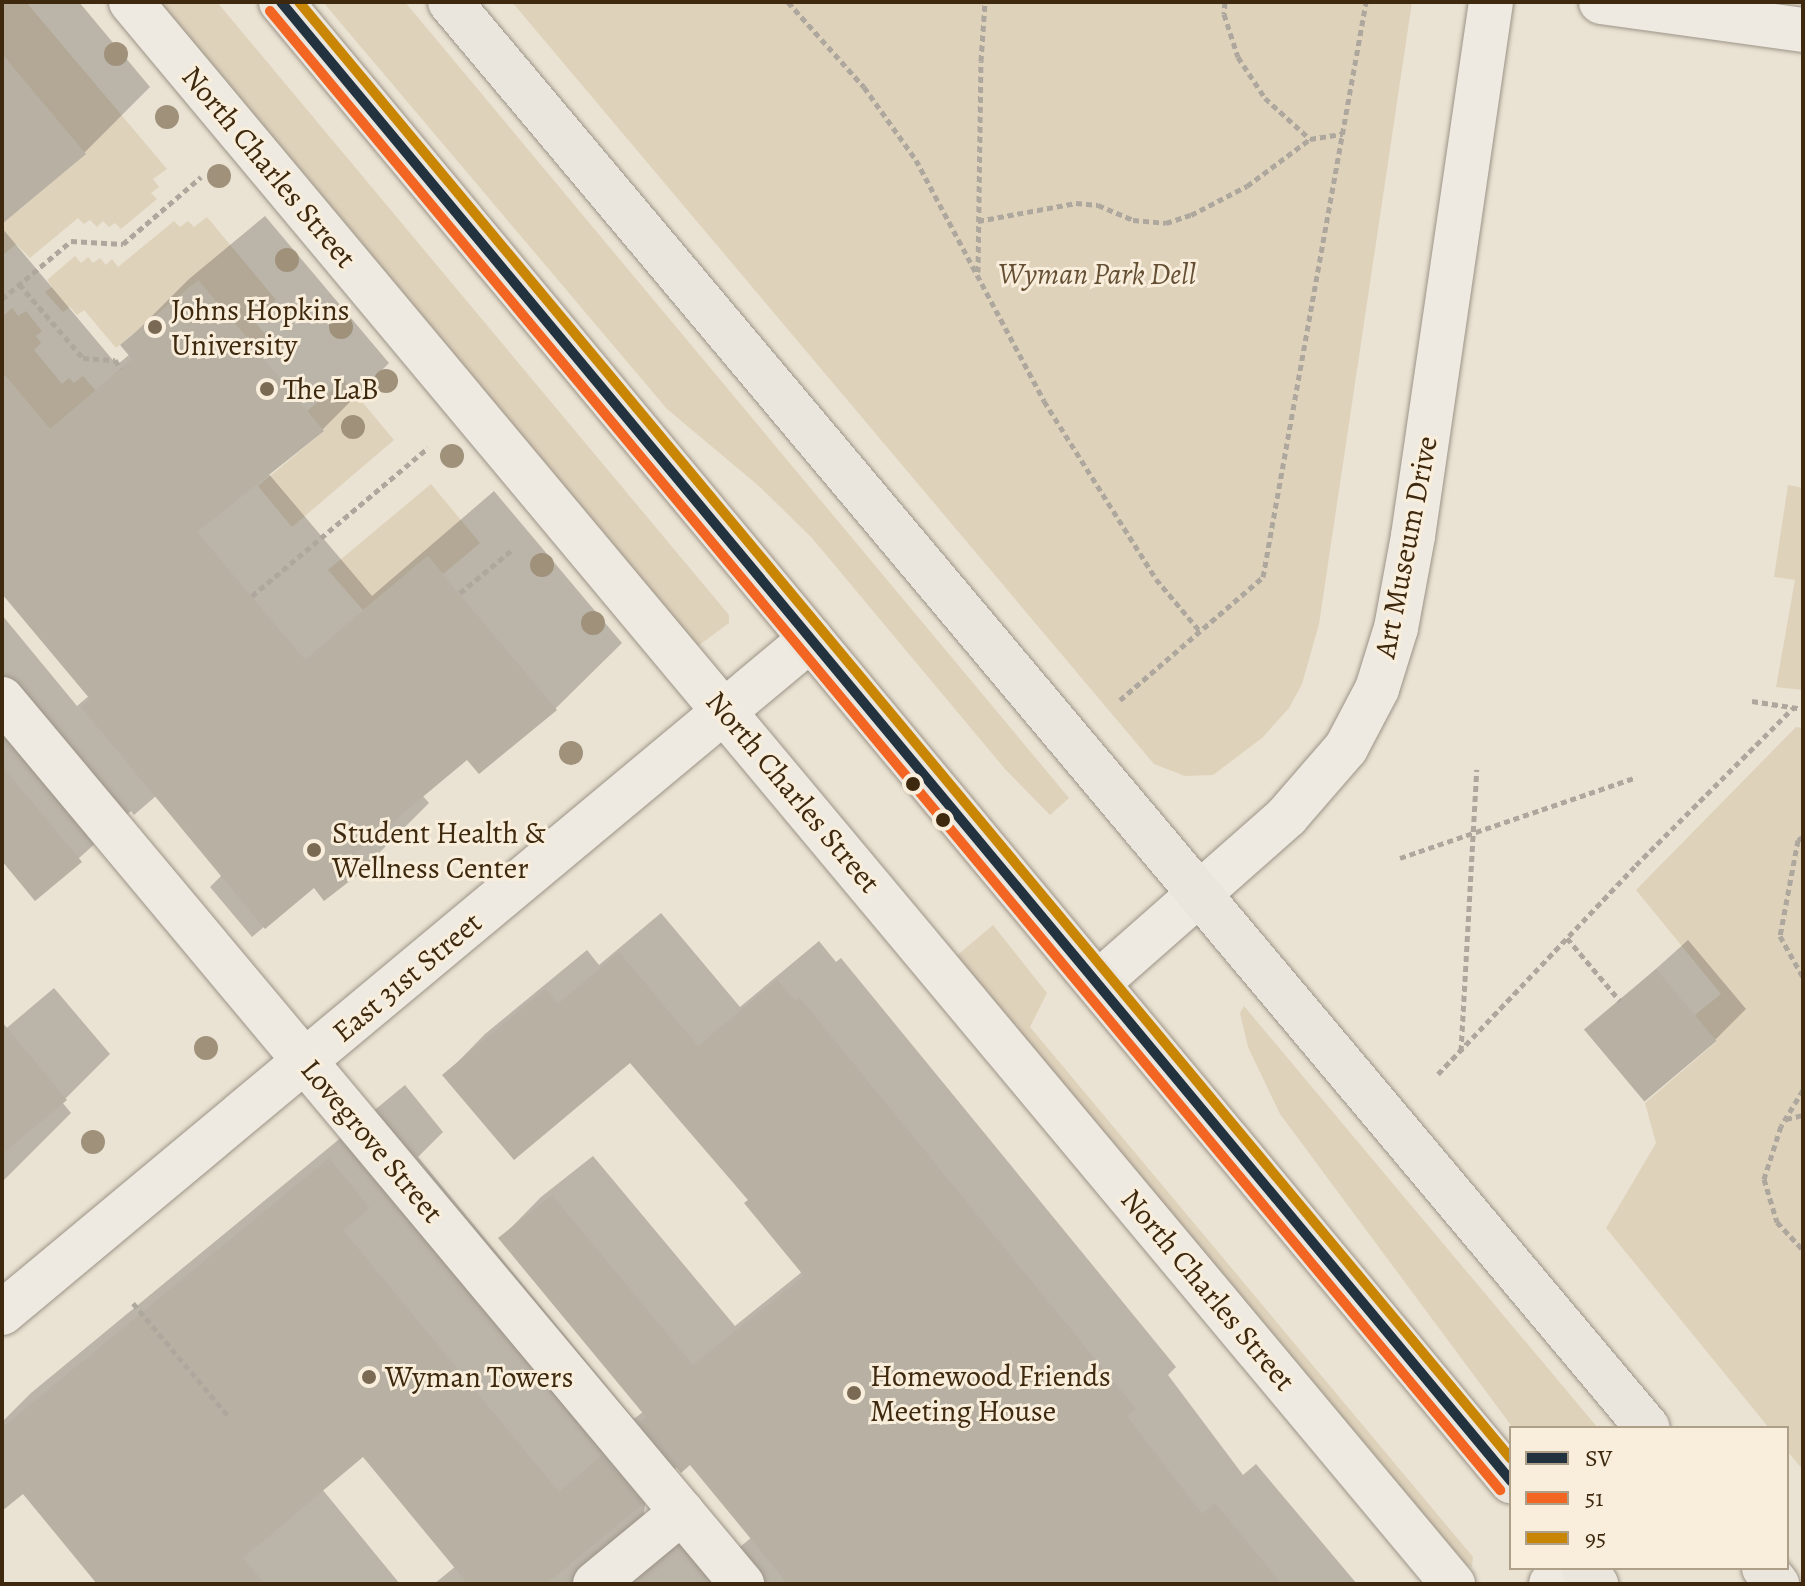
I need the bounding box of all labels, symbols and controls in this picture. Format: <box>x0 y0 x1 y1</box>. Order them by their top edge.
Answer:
street label: North Charles Street <box>174 59 364 275</box>
park label: Wyman Park Dell <box>998 256 1196 292</box>
place label: Johns Hopkins University <box>171 292 350 362</box>
marker: Johns Hopkins University <box>146 318 164 336</box>
place label: The LaB <box>283 371 379 407</box>
marker: The LaB <box>258 380 276 398</box>
street label: Art Museum Drive <box>1367 433 1445 661</box>
street label: North Charles Street <box>698 684 888 900</box>
unlabelled marker <box>905 776 921 792</box>
unlabelled marker <box>935 812 951 828</box>
place label: Student Health & Wellness Center <box>332 815 545 886</box>
marker: Student Health & Wellness Center <box>303 839 325 861</box>
street label: East 31st Street <box>325 904 489 1050</box>
street label: Lovegrove Street <box>293 1052 451 1230</box>
street label: North Charles Street <box>1113 1182 1303 1398</box>
place label: Homewood Friends Meeting House <box>870 1358 1111 1428</box>
place label: Wyman Towers <box>385 1359 574 1395</box>
marker: Wyman Towers <box>360 1368 378 1386</box>
marker: Homewood Friends Meeting House <box>845 1384 863 1402</box>
legend <box>1509 1426 1789 1570</box>
text: SV <box>1585 1442 1612 1474</box>
text: 51 <box>1585 1482 1604 1514</box>
text: 95 <box>1585 1522 1606 1554</box>

